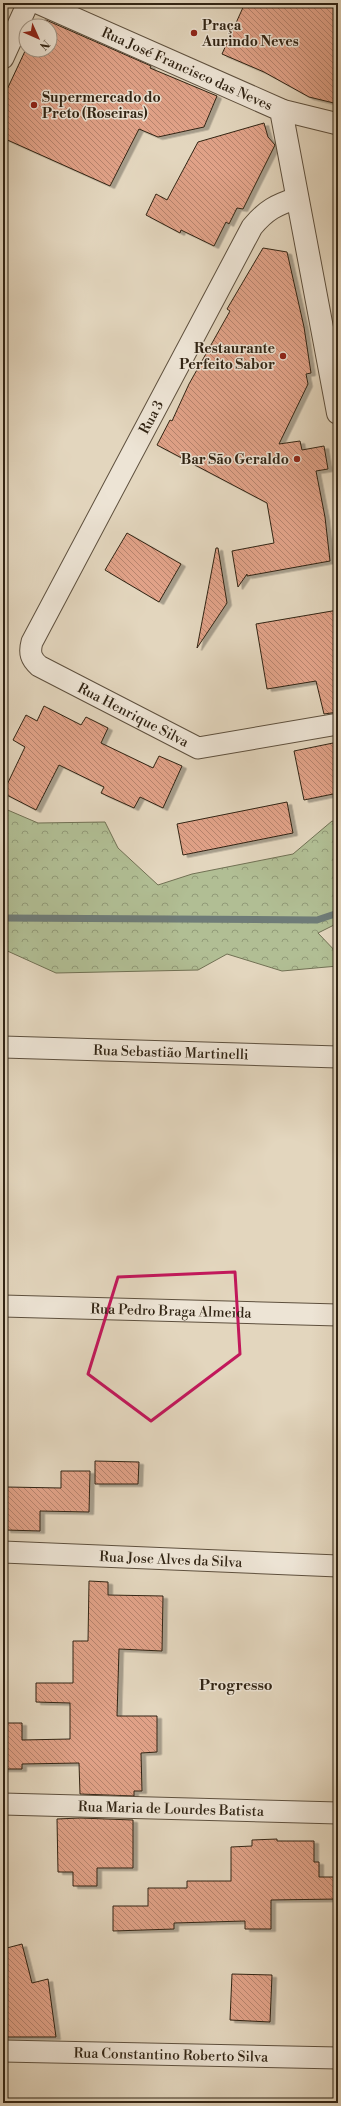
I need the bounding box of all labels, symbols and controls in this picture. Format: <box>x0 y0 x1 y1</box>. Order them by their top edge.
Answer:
place label: Praça Aurindo Neves <box>201 17 299 51</box>
north arrow <box>18 18 58 58</box>
street label: Rua José Francisco das Neves <box>98 24 275 115</box>
marker: Praça Aurindo Neves <box>189 28 199 38</box>
text: N <box>36 36 52 53</box>
place label: Supermercado do Preto (Roseiras) <box>42 89 161 123</box>
marker: Supermercado do Preto (Roseiras) <box>29 100 39 110</box>
place label: Restaurante Perfeito Sabor <box>179 340 275 374</box>
marker: Restaurante Perfeito Sabor <box>278 351 288 361</box>
street label: Rua 3 <box>136 397 168 437</box>
place label: Bar São Geraldo <box>181 451 289 469</box>
marker: Bar São Geraldo <box>292 454 302 464</box>
street label: Rua Henrique Silva <box>74 679 192 752</box>
street label: Rua Sebastião Martinelli <box>93 1042 249 1064</box>
street label: Rua Pedro Braga Almeida <box>90 1300 253 1323</box>
street label: Rua Jose Alves da Silva <box>99 1548 244 1572</box>
district label: Progresso <box>199 1676 273 1695</box>
street label: Rua Maria de Lourdes Batista <box>78 1798 265 1821</box>
street label: Rua Constantino Roberto Silva <box>73 2044 269 2067</box>

